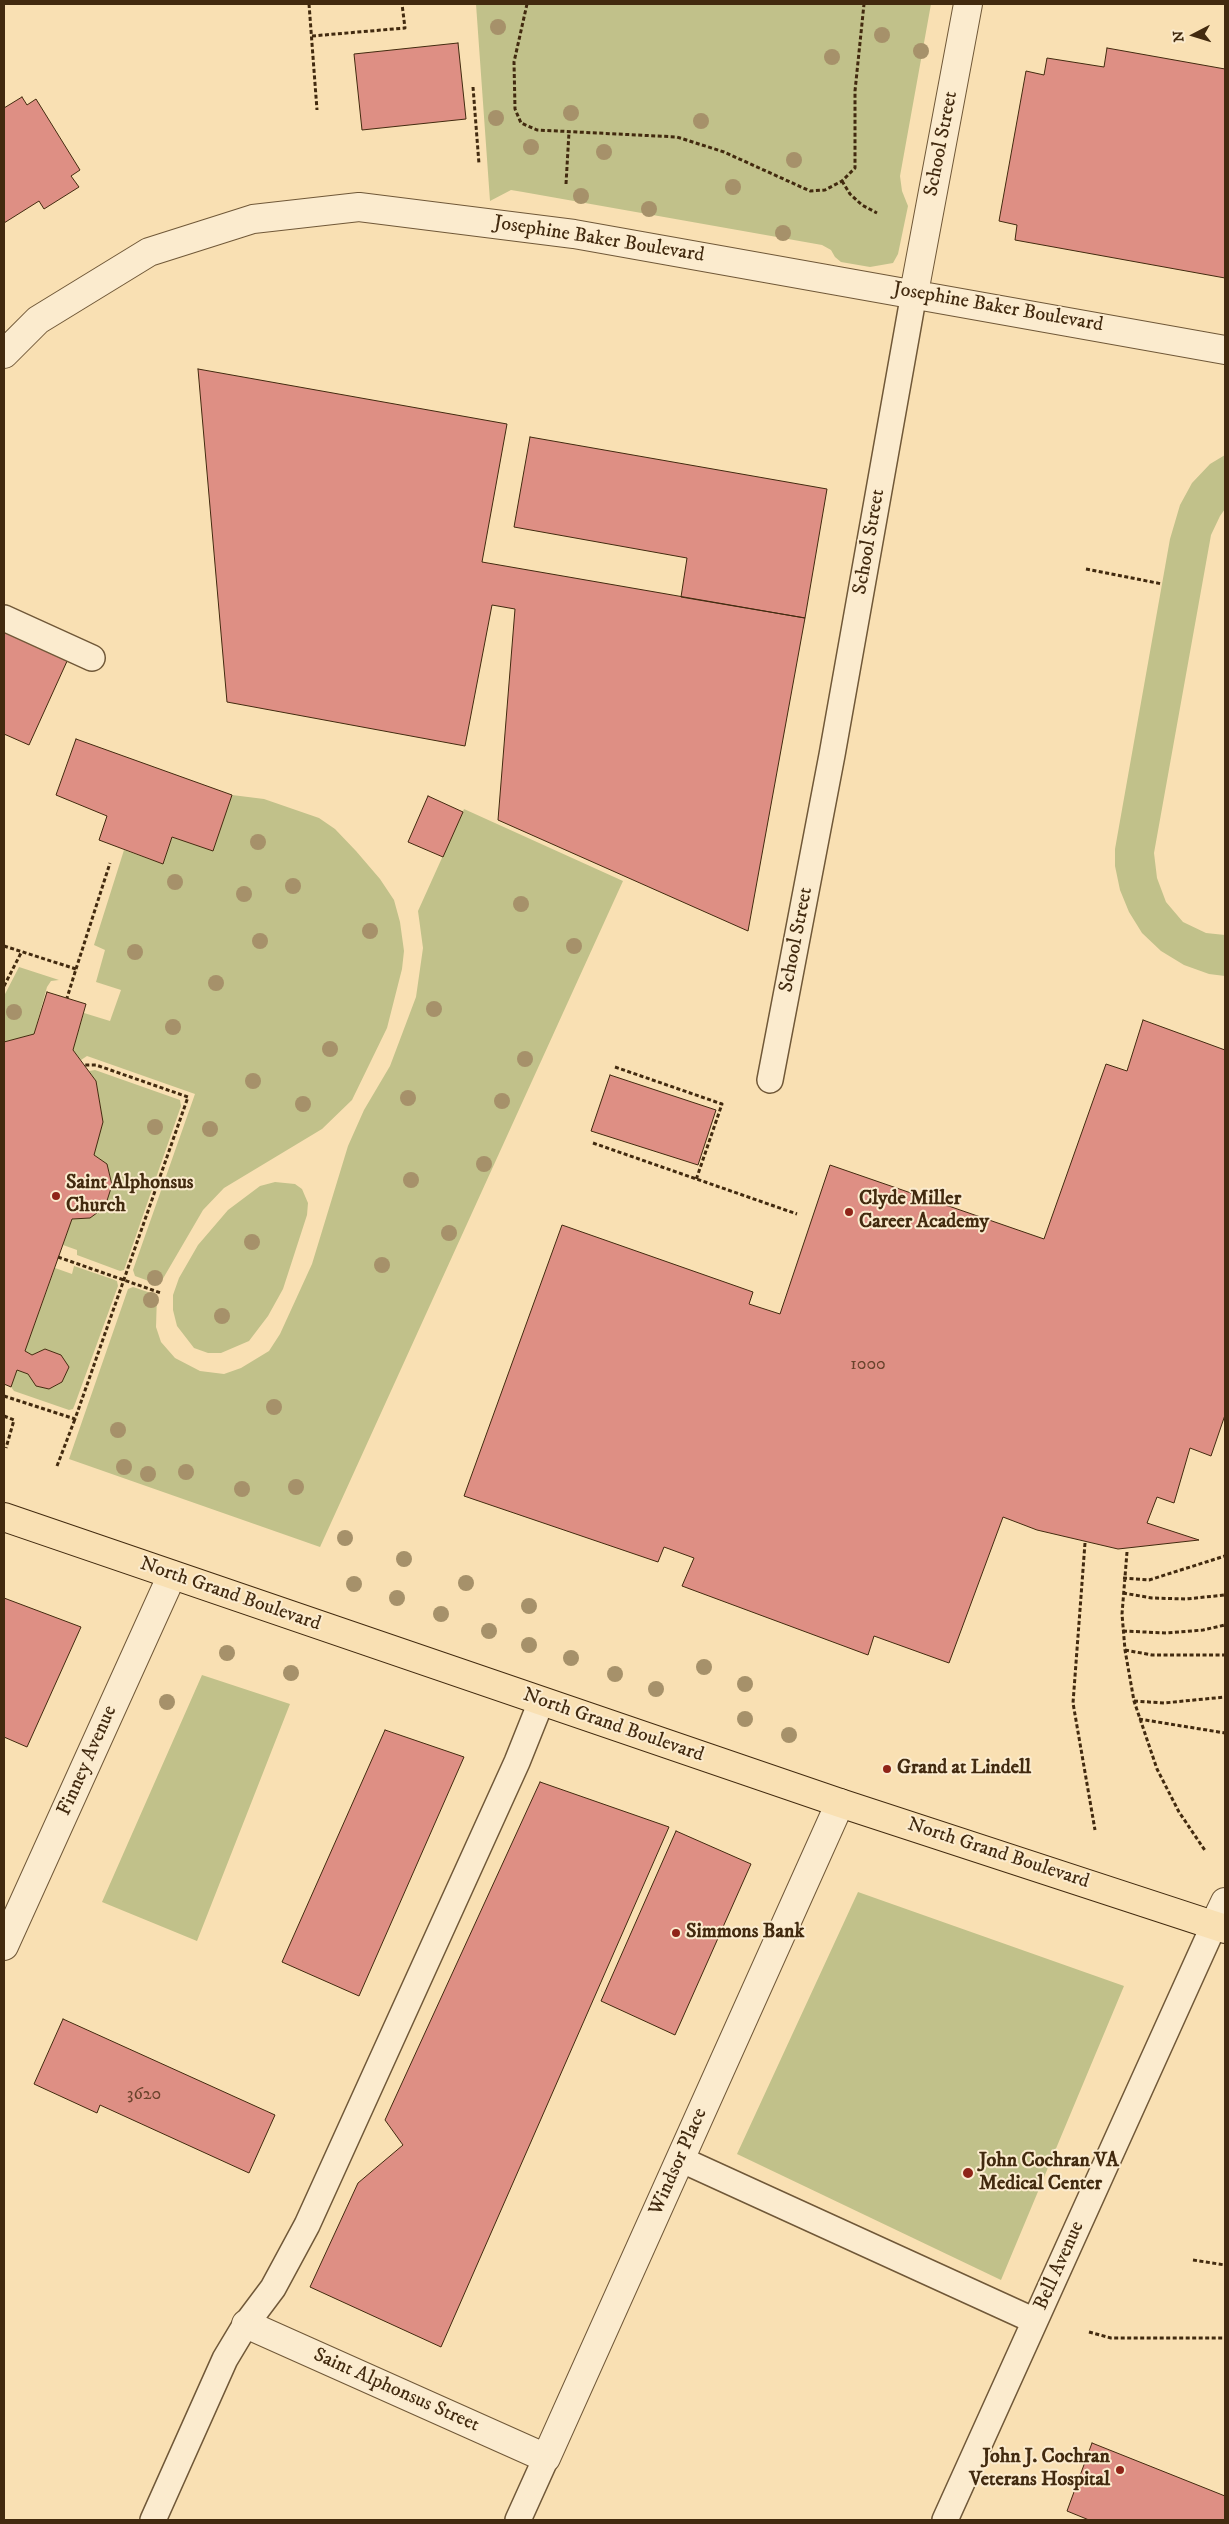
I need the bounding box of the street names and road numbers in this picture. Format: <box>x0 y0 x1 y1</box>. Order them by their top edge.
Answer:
street label: School Street <box>920 89 964 199</box>
street label: Josephine Baker Boulevard <box>492 212 706 268</box>
street label: Josephine Baker Boulevard <box>891 278 1105 338</box>
street label: School Street <box>849 487 891 597</box>
street label: School Street <box>775 885 819 995</box>
street label: North Grand Boulevard <box>136 1553 324 1637</box>
street label: North Grand Boulevard <box>519 1684 707 1768</box>
street label: Finney Avenue <box>53 1702 123 1820</box>
street label: North Grand Boulevard <box>904 1813 1092 1895</box>
street label: Windsor Place <box>645 2105 713 2219</box>
street label: Bell Avenue <box>1030 2218 1090 2314</box>
street label: Saint Alphonsus Street <box>309 2344 483 2438</box>

